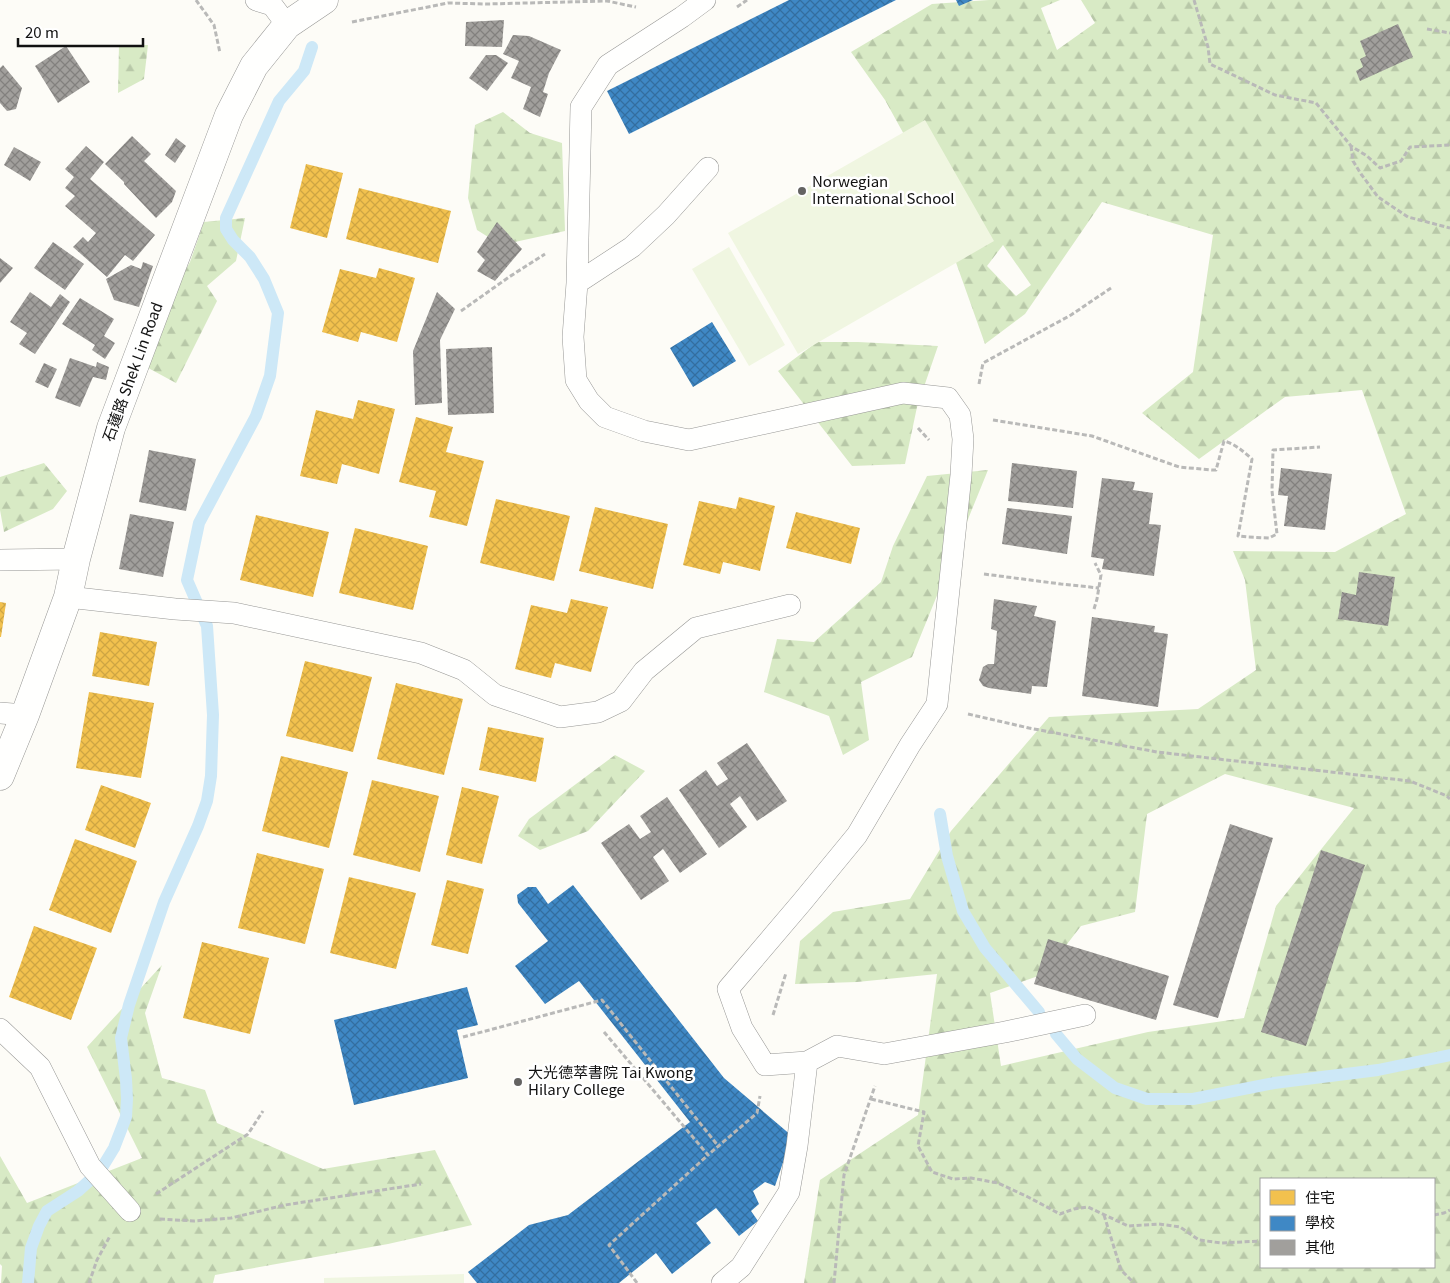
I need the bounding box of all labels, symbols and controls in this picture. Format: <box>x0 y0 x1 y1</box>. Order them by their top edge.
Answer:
scale bar <box>18 15 142 47</box>
text: 20 m <box>25 21 59 42</box>
place label: Norwegian International School <box>812 170 955 208</box>
marker: Norwegian International School <box>796 185 808 197</box>
street label: 石蓮路 Shek Lin Road <box>97 299 167 444</box>
place label: 大光德萃書院 Tai Kwong Hilary College <box>528 1061 694 1099</box>
marker: 大光德萃書院 Tai Kwong Hilary College <box>512 1076 524 1088</box>
legend <box>1260 1178 1435 1268</box>
text: 住宅 <box>1305 1186 1335 1207</box>
text: 學校 <box>1305 1211 1335 1232</box>
text: 其他 <box>1305 1236 1335 1257</box>

